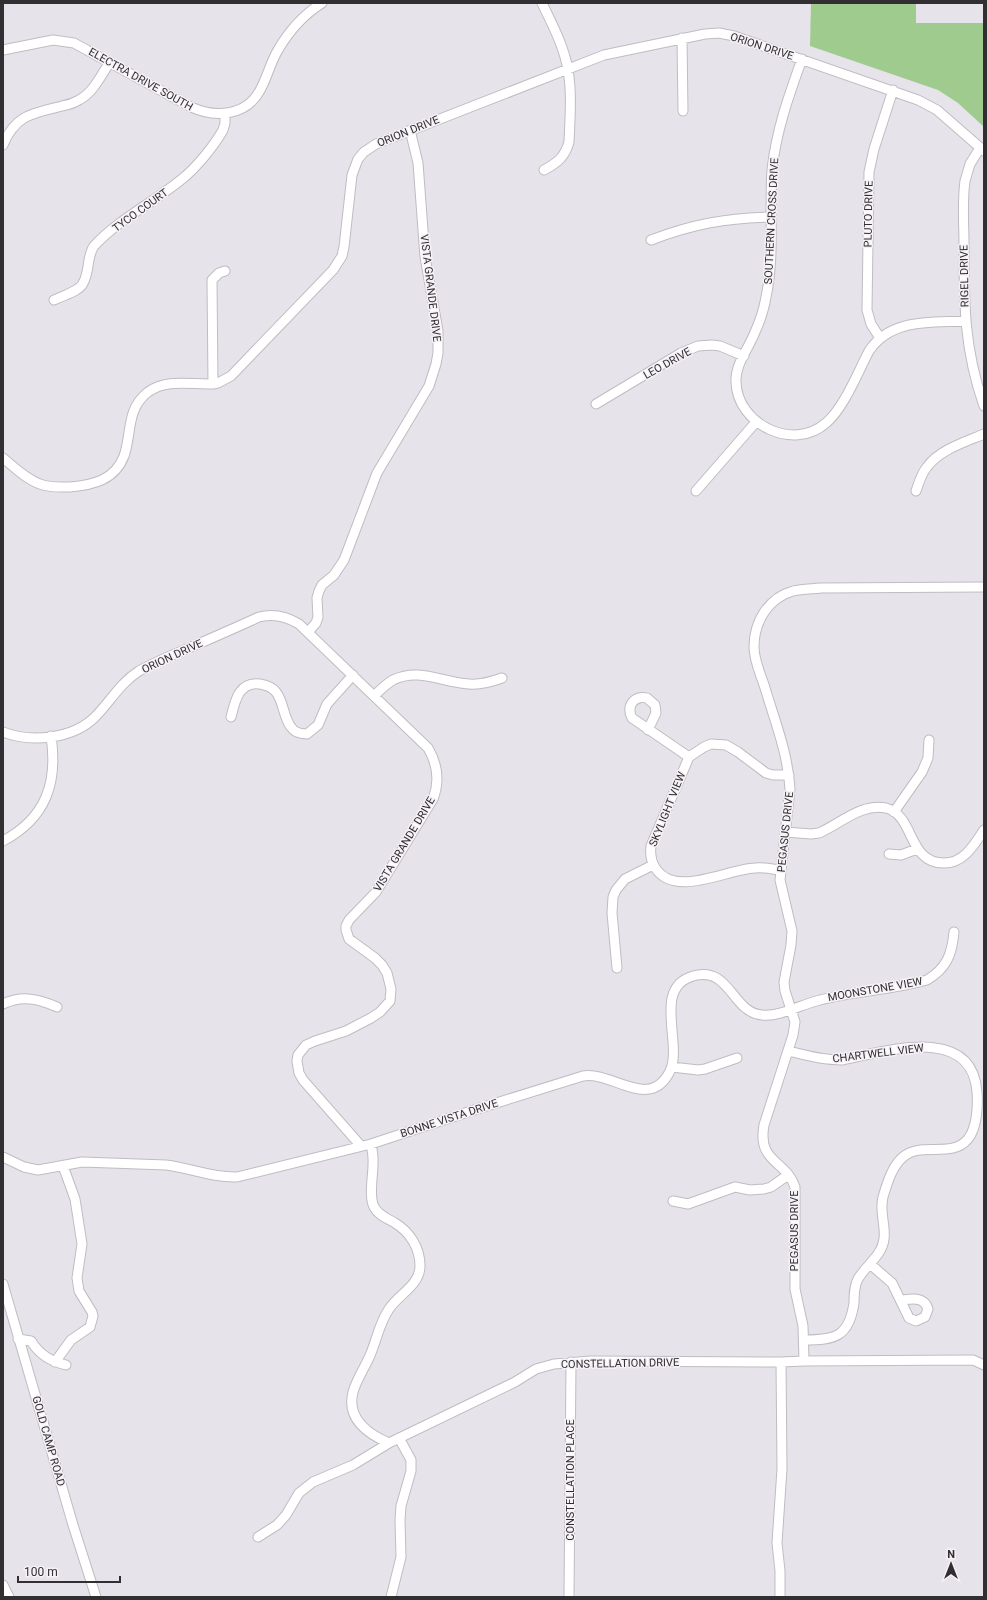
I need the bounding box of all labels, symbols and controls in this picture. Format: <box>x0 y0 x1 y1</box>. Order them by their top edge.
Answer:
street label: ORION DRIVE <box>729 30 795 63</box>
street label: ELECTRA DRIVE SOUTH <box>86 45 195 114</box>
street label: ORION DRIVE <box>375 113 441 150</box>
street label: SOUTHERN CROSS DRIVE <box>762 157 781 285</box>
street label: PLUTO DRIVE <box>861 181 876 247</box>
street label: TYCO COURT <box>110 186 171 235</box>
street label: VISTA GRANDE DRIVE <box>417 234 444 343</box>
street label: RIGEL DRIVE <box>957 245 972 307</box>
street label: LEO DRIVE <box>641 345 693 382</box>
street label: ORION DRIVE <box>140 637 205 676</box>
street label: SKYLIGHT VIEW <box>647 770 688 848</box>
street label: PEGASUS DRIVE <box>775 791 796 873</box>
street label: VISTA GRANDE DRIVE <box>371 794 438 894</box>
street label: MOONSTONE VIEW <box>827 975 924 1004</box>
street label: CHARTWELL VIEW <box>832 1041 925 1066</box>
street label: BONNE VISTA DRIVE <box>399 1097 500 1140</box>
street label: PEGASUS DRIVE <box>788 1190 801 1272</box>
street label: CONSTELLATION DRIVE <box>561 1356 679 1371</box>
street label: GOLD CAMP ROAD <box>29 1395 68 1488</box>
street label: CONSTELLATION PLACE <box>564 1419 577 1541</box>
north arrow <box>931 1544 971 1584</box>
text: N <box>947 1548 955 1561</box>
scale bar <box>18 1558 120 1584</box>
text: 100 m <box>24 1565 58 1579</box>

